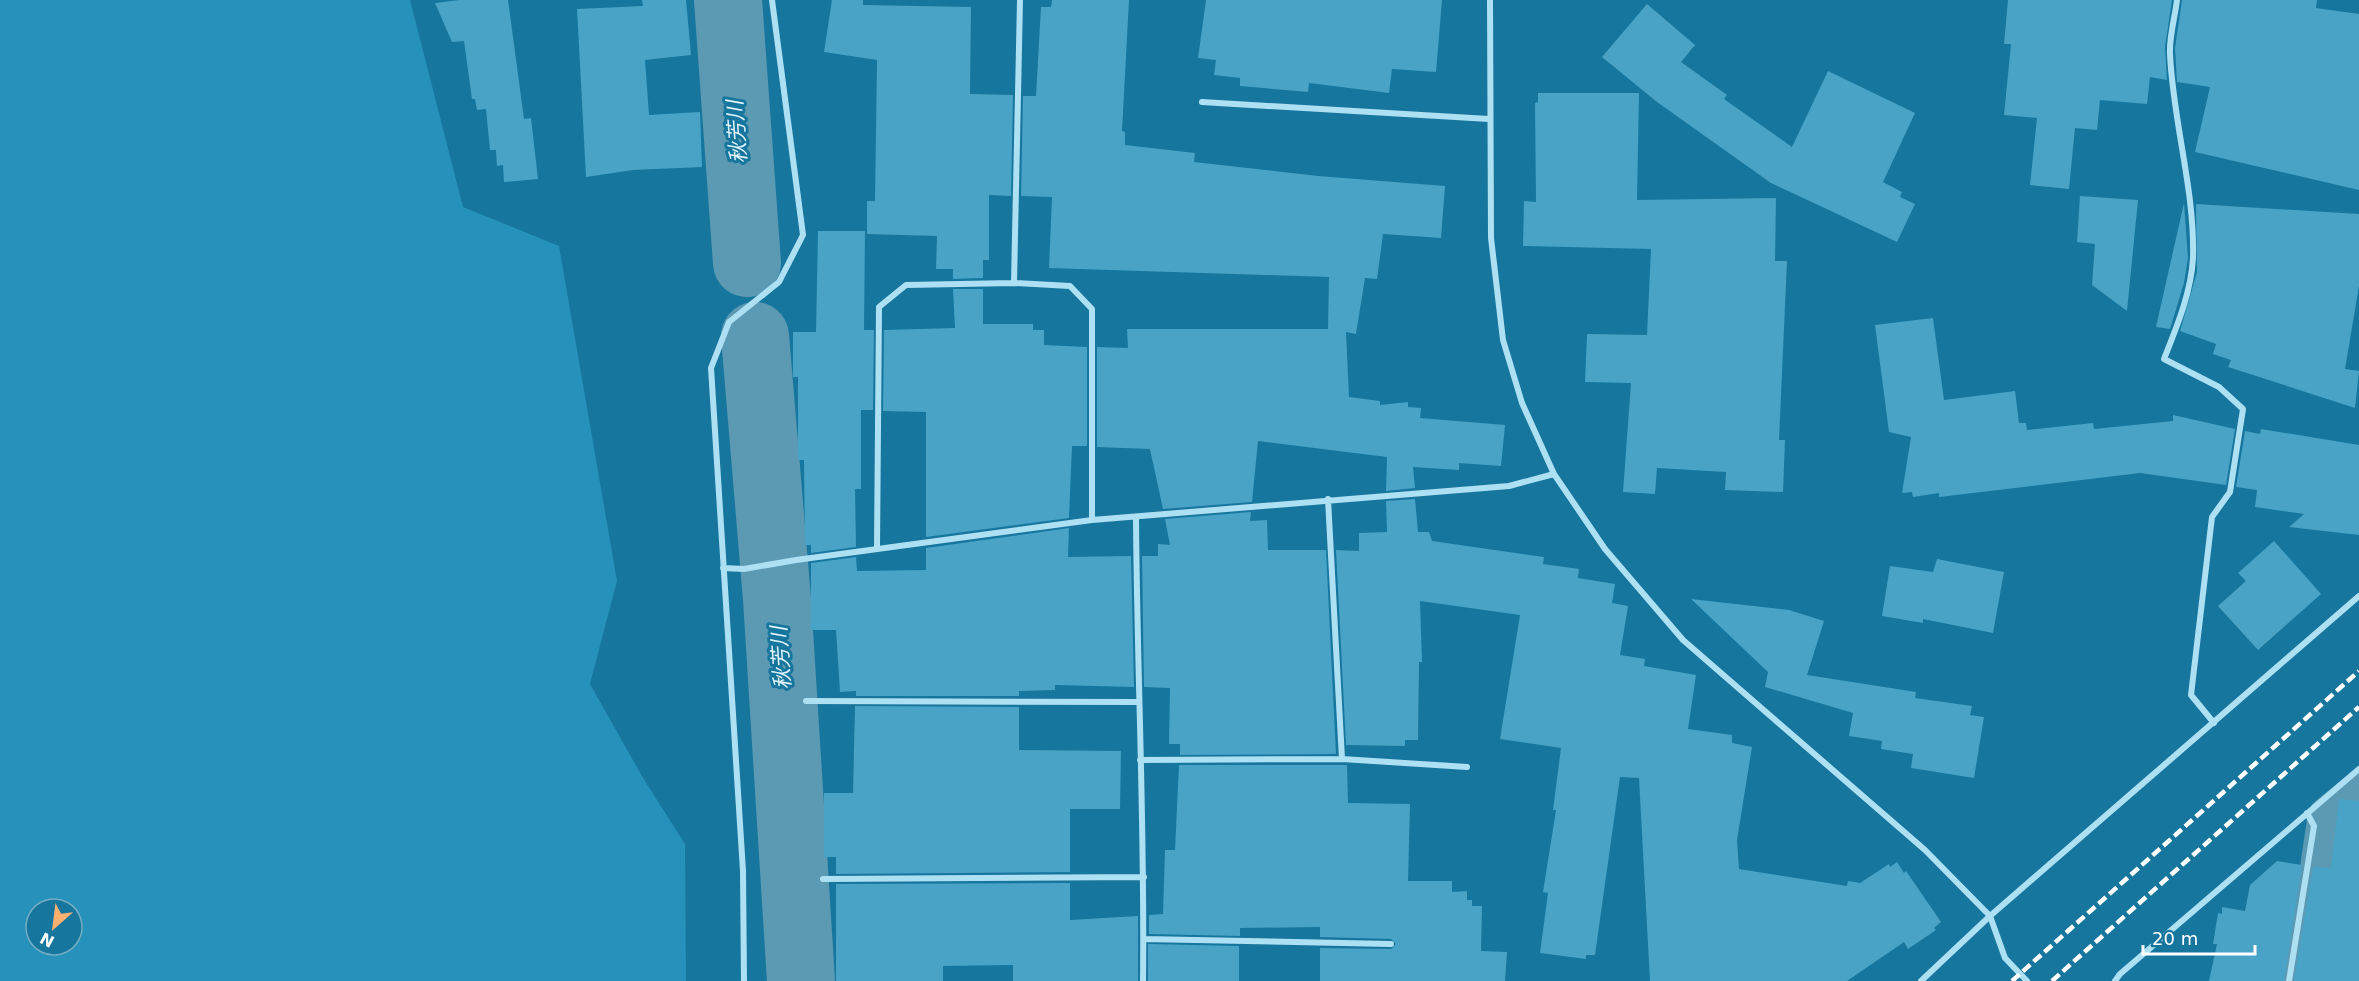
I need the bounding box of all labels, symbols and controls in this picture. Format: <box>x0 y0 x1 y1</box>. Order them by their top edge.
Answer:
water label: 秋芳川 <box>723 98 751 164</box>
water label: 秋芳川 <box>767 624 795 690</box>
north arrow <box>24 897 84 957</box>
scale bar <box>2143 918 2256 956</box>
text: N <box>37 928 58 951</box>
text: 20 m <box>2152 928 2198 949</box>

